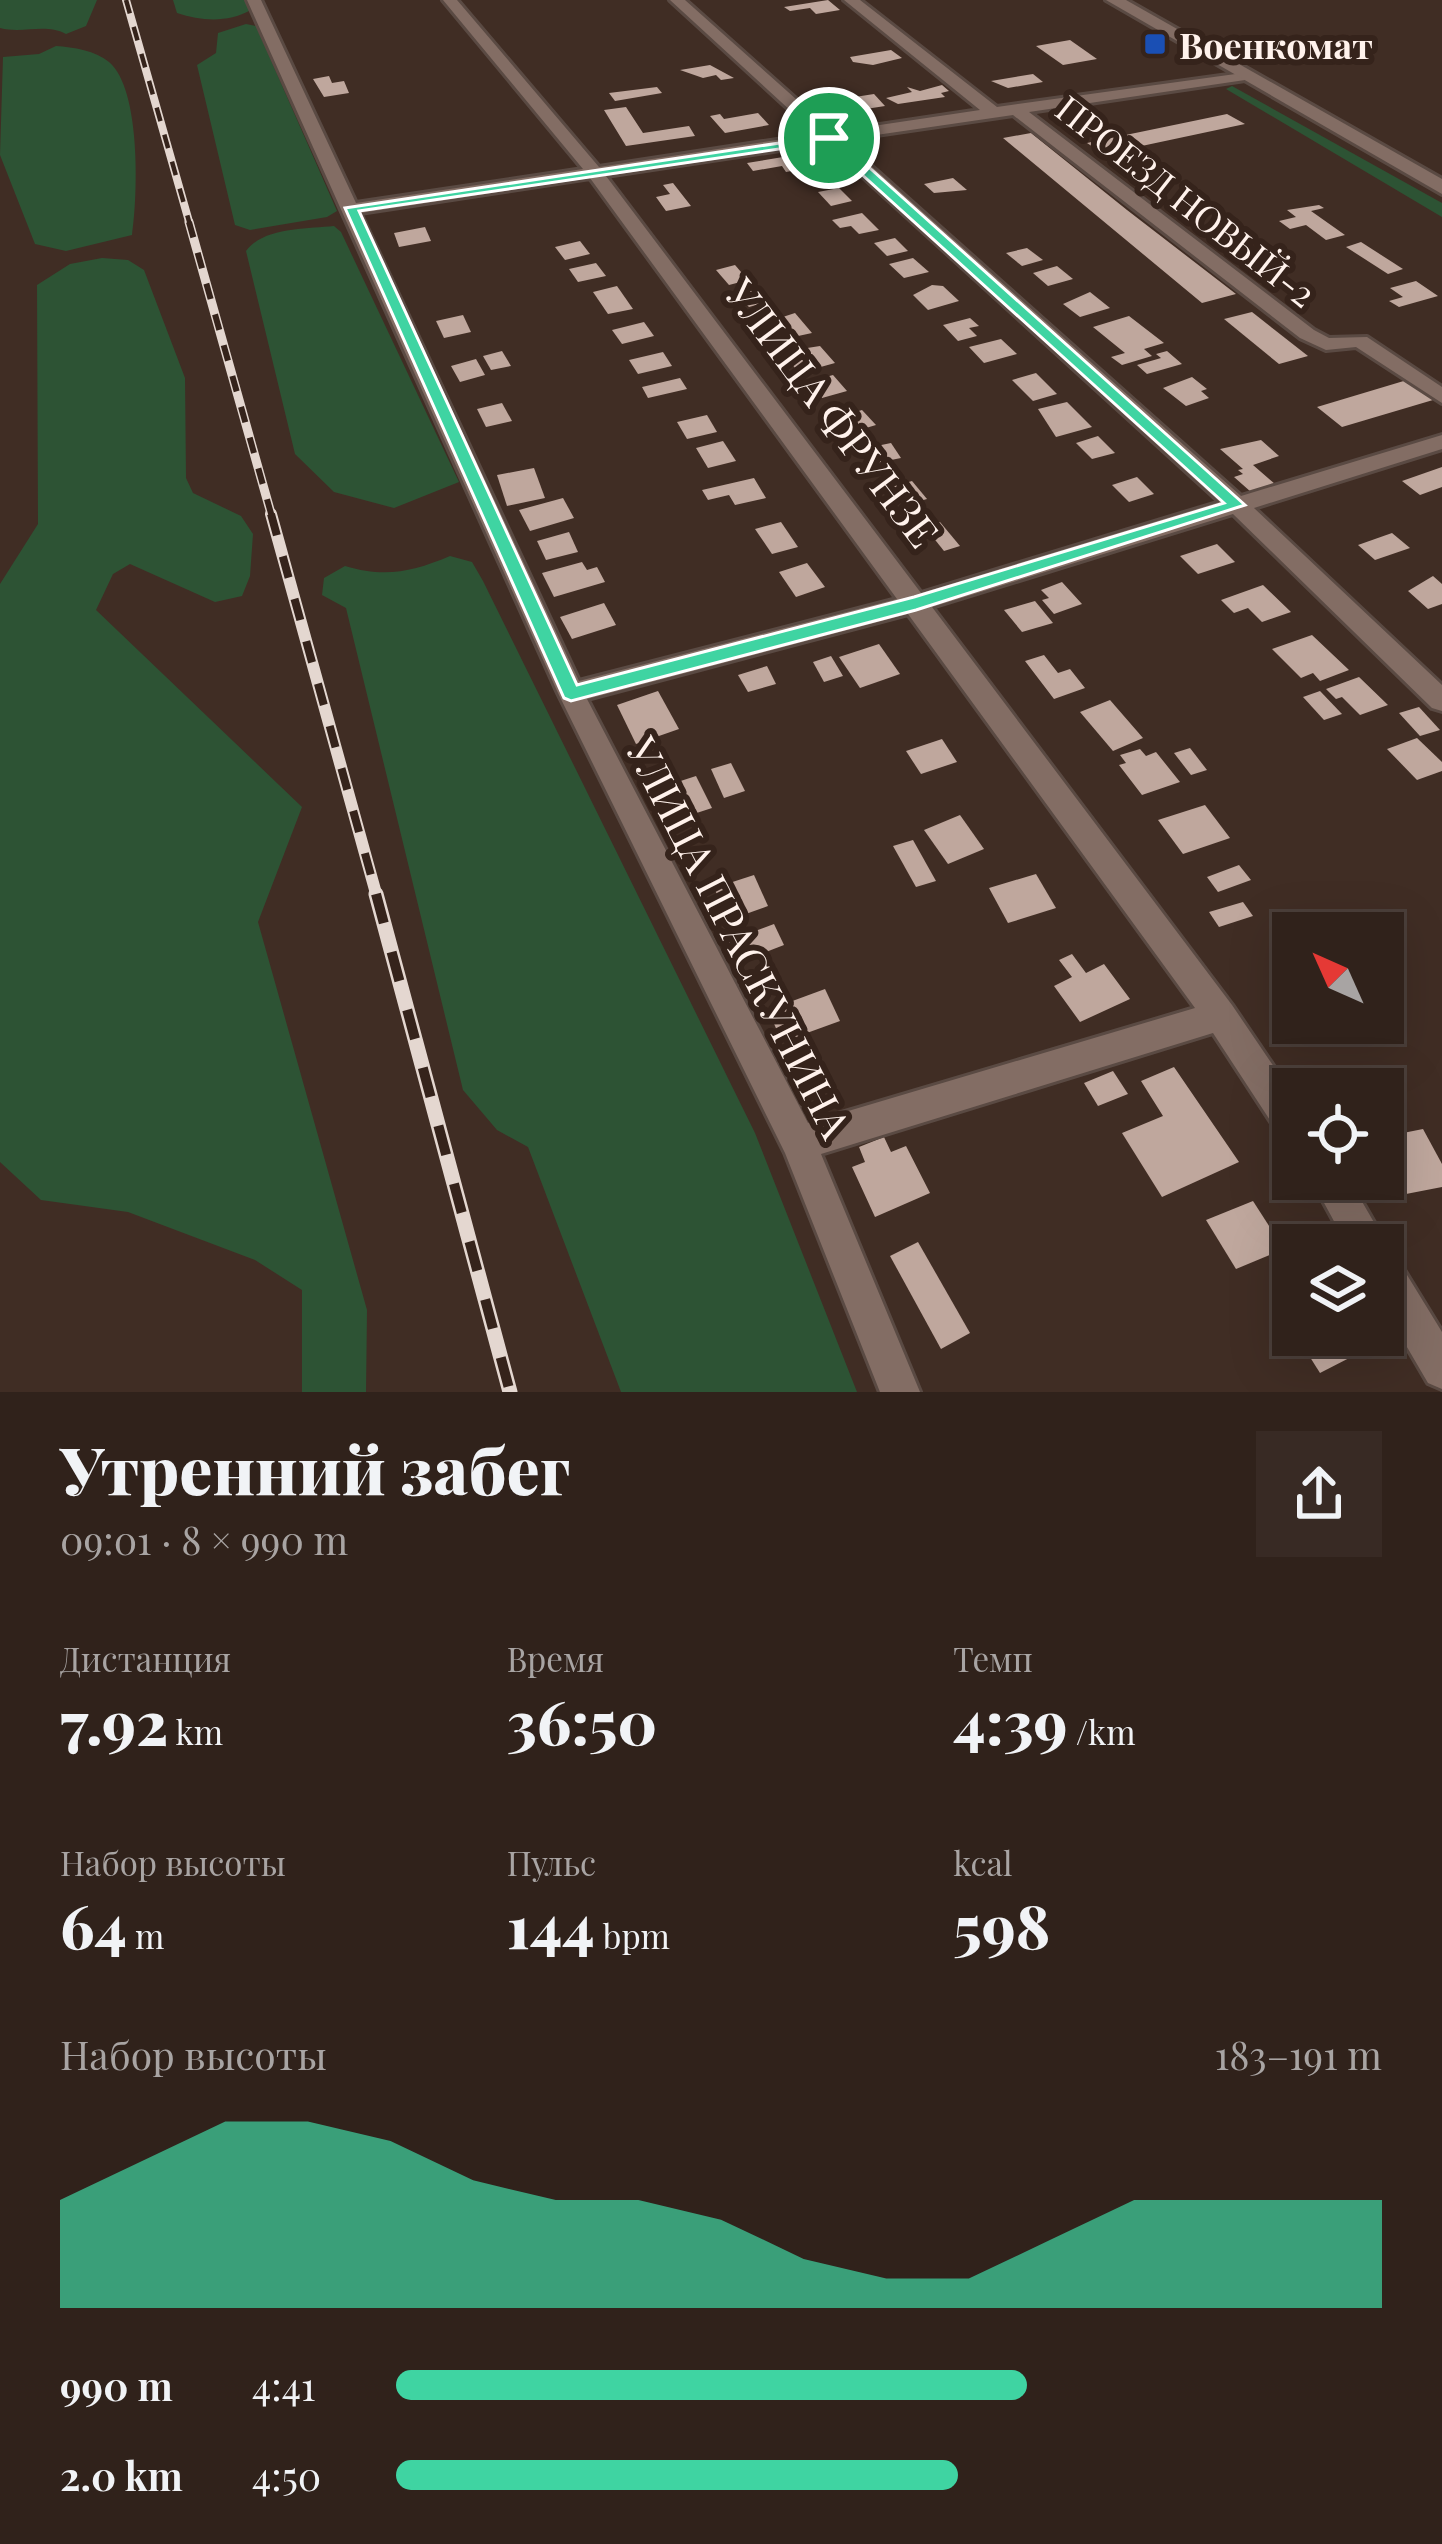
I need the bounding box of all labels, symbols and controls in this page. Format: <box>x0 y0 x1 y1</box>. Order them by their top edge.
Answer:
place label: Военкомат <box>1179 20 1373 68</box>
marker: Военкомат <box>1142 31 1168 57</box>
street label: ПРОЕЗД НОВЫЙ-2 <box>1047 83 1327 317</box>
pin <box>778 87 880 189</box>
icon: arrive <box>796 105 862 171</box>
street label: УЛИЦА ФРУНЗЕ <box>713 266 952 558</box>
street label: УЛИЦА ПРАСКУНИНА <box>614 726 866 1147</box>
north arrow <box>1272 912 1404 1044</box>
map controls <box>1272 912 1404 1356</box>
button: locate <box>1272 1068 1404 1200</box>
button: layers <box>1272 1224 1404 1356</box>
text: Утренний забег <box>60 1424 571 1512</box>
button: share <box>1256 1431 1382 1557</box>
text: 09:01 · 8 × 990 m <box>60 1513 348 1565</box>
text: Дистанция <box>60 1636 231 1680</box>
text: Время <box>507 1636 604 1680</box>
text: Темп <box>953 1636 1033 1680</box>
text: 7.92 <box>60 1680 168 1760</box>
text: 36:50 <box>507 1680 657 1760</box>
text: 4:39 <box>953 1680 1068 1760</box>
text: km <box>168 1709 223 1753</box>
text: /km <box>1068 1709 1136 1753</box>
text: Набор высоты <box>60 1840 286 1884</box>
text: Пульс <box>507 1840 596 1884</box>
text: kcal <box>953 1840 1012 1884</box>
text: 64 <box>60 1884 127 1964</box>
text: 144 <box>507 1884 595 1964</box>
text: 598 <box>953 1884 1050 1964</box>
text: m <box>127 1913 164 1957</box>
text: bpm <box>595 1913 670 1957</box>
text: Набор высоты <box>60 2028 327 2080</box>
text: 183–191 m <box>1215 2028 1382 2080</box>
text: 990 m <box>60 2359 173 2411</box>
text: 4:41 <box>252 2359 315 2411</box>
text: 2.0 km <box>60 2449 183 2501</box>
text: 4:50 <box>252 2449 321 2501</box>

